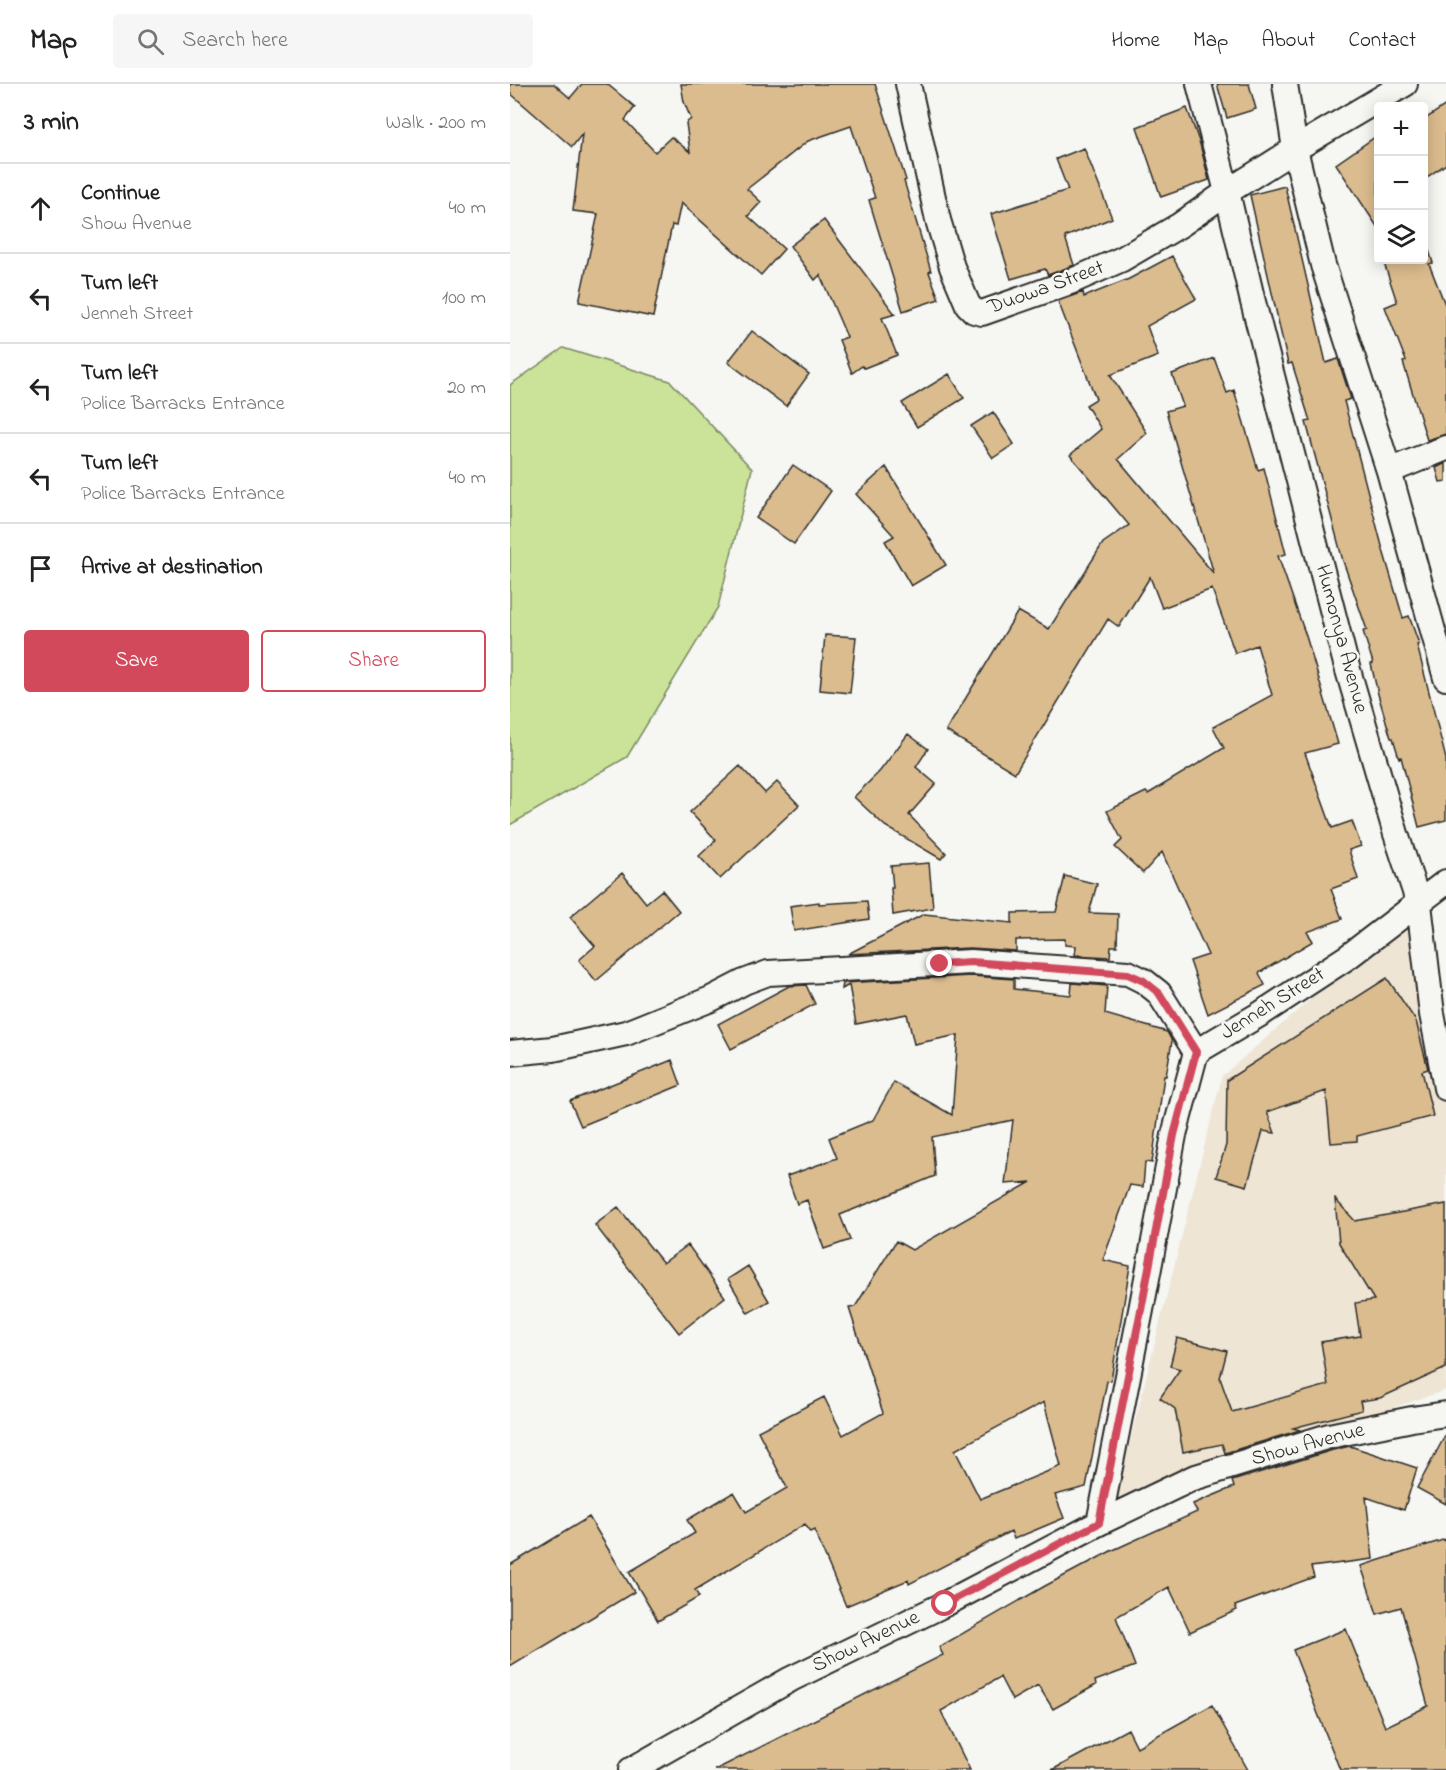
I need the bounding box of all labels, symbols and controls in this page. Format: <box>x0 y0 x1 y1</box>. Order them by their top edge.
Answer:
search box <box>113 14 533 68</box>
text: Map <box>30 21 77 62</box>
icon: search <box>134 25 167 58</box>
text: Search here <box>182 25 288 57</box>
text: Home <box>1111 26 1160 56</box>
text: Map <box>1193 26 1228 56</box>
text: About <box>1261 26 1315 56</box>
text: Contact <box>1348 26 1416 56</box>
map controls <box>1374 102 1428 264</box>
button: + <box>1374 102 1428 156</box>
text: 3 min <box>24 104 79 142</box>
text: Walk · 200 m <box>386 109 486 138</box>
button: − <box>1374 156 1428 210</box>
text: Continue <box>81 178 160 210</box>
icon: ahead <box>24 192 57 225</box>
text: 40 m <box>449 194 486 223</box>
text: Show Avenue <box>81 210 192 239</box>
button: layers <box>1374 210 1428 264</box>
street label: Duowa Street <box>983 253 1108 323</box>
text: Turn left <box>81 268 158 300</box>
icon: left <box>24 282 57 315</box>
text: 100 m <box>442 284 486 313</box>
text: Jenneh Street <box>81 300 193 329</box>
text: Turn left <box>81 358 158 390</box>
icon: left <box>24 372 57 405</box>
text: 20 m <box>447 374 486 403</box>
text: Police Barracks Entrance <box>81 390 285 419</box>
text: Turn left <box>81 448 158 480</box>
icon: left <box>24 462 57 495</box>
text: 40 m <box>449 464 486 493</box>
text: Police Barracks Entrance <box>81 480 285 509</box>
icon: arrive <box>24 552 57 585</box>
text: Arrive at destination <box>81 552 263 584</box>
street label: Humonya Avenue <box>1305 561 1375 718</box>
button: Save <box>24 630 249 692</box>
button: Share <box>261 630 486 692</box>
route end <box>926 950 952 976</box>
street label: Jenneh Street <box>1215 960 1331 1048</box>
street label: Show Avenue <box>1248 1415 1369 1475</box>
route start <box>931 1590 957 1616</box>
street label: Show Avenue <box>807 1603 925 1681</box>

